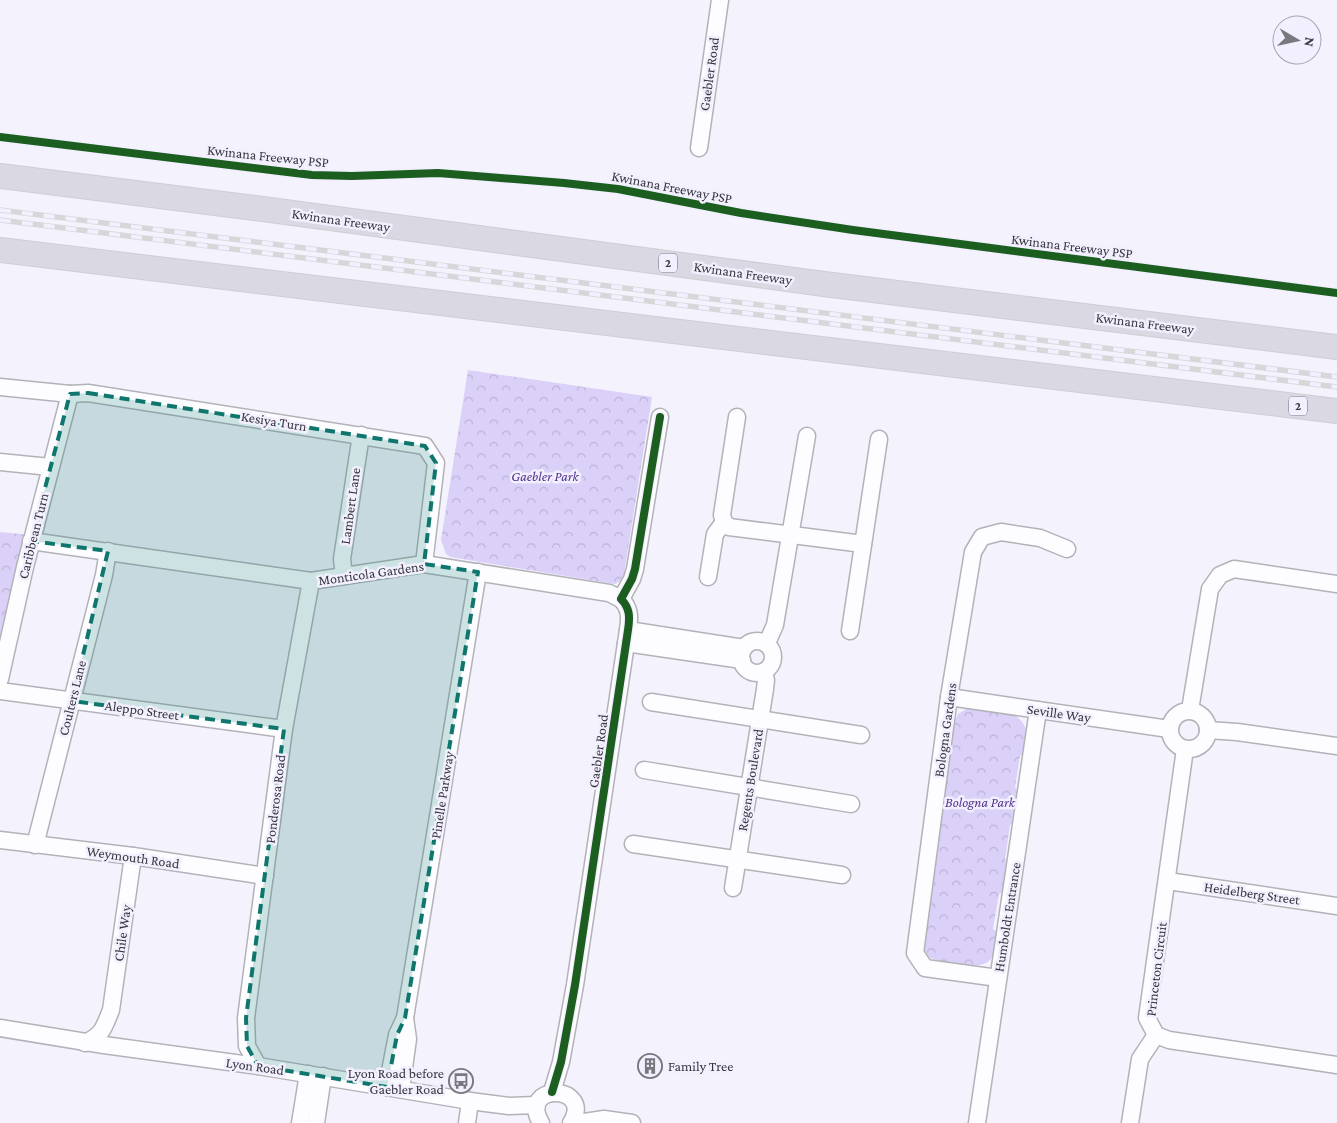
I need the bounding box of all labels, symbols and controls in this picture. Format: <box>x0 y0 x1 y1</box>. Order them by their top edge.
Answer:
north arrow <box>1272 15 1322 65</box>
street label: Gaebler Road <box>696 35 722 112</box>
text: N <box>1301 36 1318 48</box>
street label: Kwinana Freeway PSP <box>206 142 330 170</box>
street label: Kwinana Freeway PSP <box>611 167 733 207</box>
street label: Kwinana Freeway <box>291 205 392 235</box>
street label: Kwinana Freeway PSP <box>1010 231 1134 261</box>
road number: 2 <box>659 254 677 272</box>
street label: Kwinana Freeway <box>693 258 794 288</box>
street label: Kwinana Freeway <box>1095 309 1196 337</box>
road number: 2 <box>1289 396 1307 416</box>
street label: Kesiya Turn <box>240 408 308 434</box>
street label: Lambert Lane <box>337 467 363 545</box>
park label: Gaebler Park <box>511 468 580 484</box>
street label: Caribbean Turn <box>15 491 52 581</box>
street label: Monticola Gardens <box>317 558 425 588</box>
street label: Coulters Lane <box>55 659 89 737</box>
street label: Bologna Gardens <box>930 682 960 778</box>
street label: Aleppo Street <box>104 697 181 723</box>
street label: Seville Way <box>1026 701 1092 725</box>
street label: Gaebler Road <box>585 712 611 789</box>
street label: Regents Boulevard <box>734 727 766 832</box>
street label: Pinelle Parkway <box>427 750 457 840</box>
street label: Ponderosa Road <box>262 753 288 844</box>
park label: Bologna Park <box>945 794 1016 810</box>
street label: Weymouth Road <box>86 843 181 872</box>
street label: Humboldt Entrance <box>990 861 1024 973</box>
street label: Heidelberg Street <box>1203 878 1301 908</box>
street label: Chile Way <box>110 903 134 962</box>
street label: Princeton Circuit <box>1142 921 1170 1017</box>
building icon: Family Tree <box>637 1053 663 1079</box>
street label: Lyon Road <box>225 1054 286 1078</box>
place label: Family Tree <box>668 1058 733 1074</box>
place label: Lyon Road before Gaebler Road <box>348 1065 445 1097</box>
bus stop icon: Lyon Road before Gaebler Road <box>448 1068 474 1094</box>

